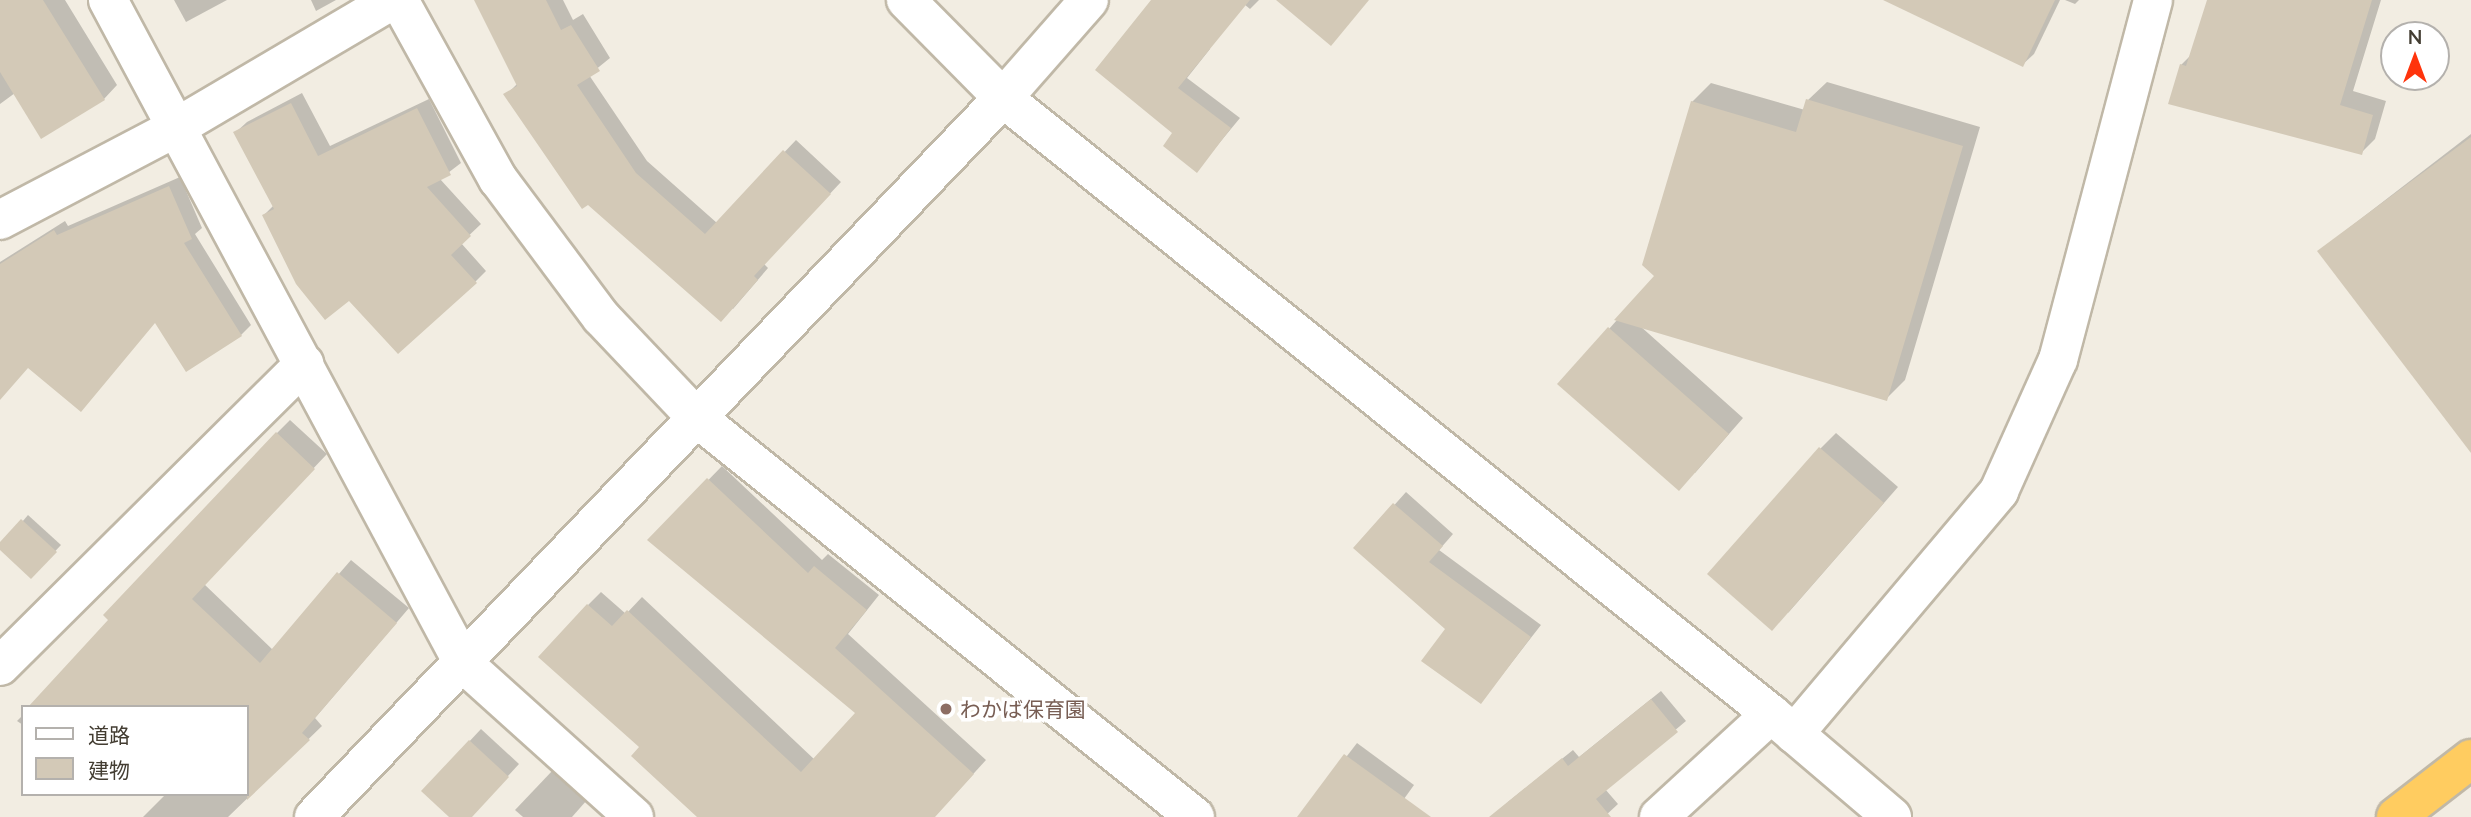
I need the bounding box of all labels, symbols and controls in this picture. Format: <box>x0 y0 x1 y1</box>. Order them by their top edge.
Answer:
north arrow <box>2380 21 2450 91</box>
text: N <box>2408 25 2422 48</box>
place label: わかば保育園 <box>960 696 1086 722</box>
marker: わかば保育園 <box>938 701 954 717</box>
legend <box>21 705 248 796</box>
text: 道路 <box>88 722 130 747</box>
text: 建物 <box>88 757 130 782</box>

